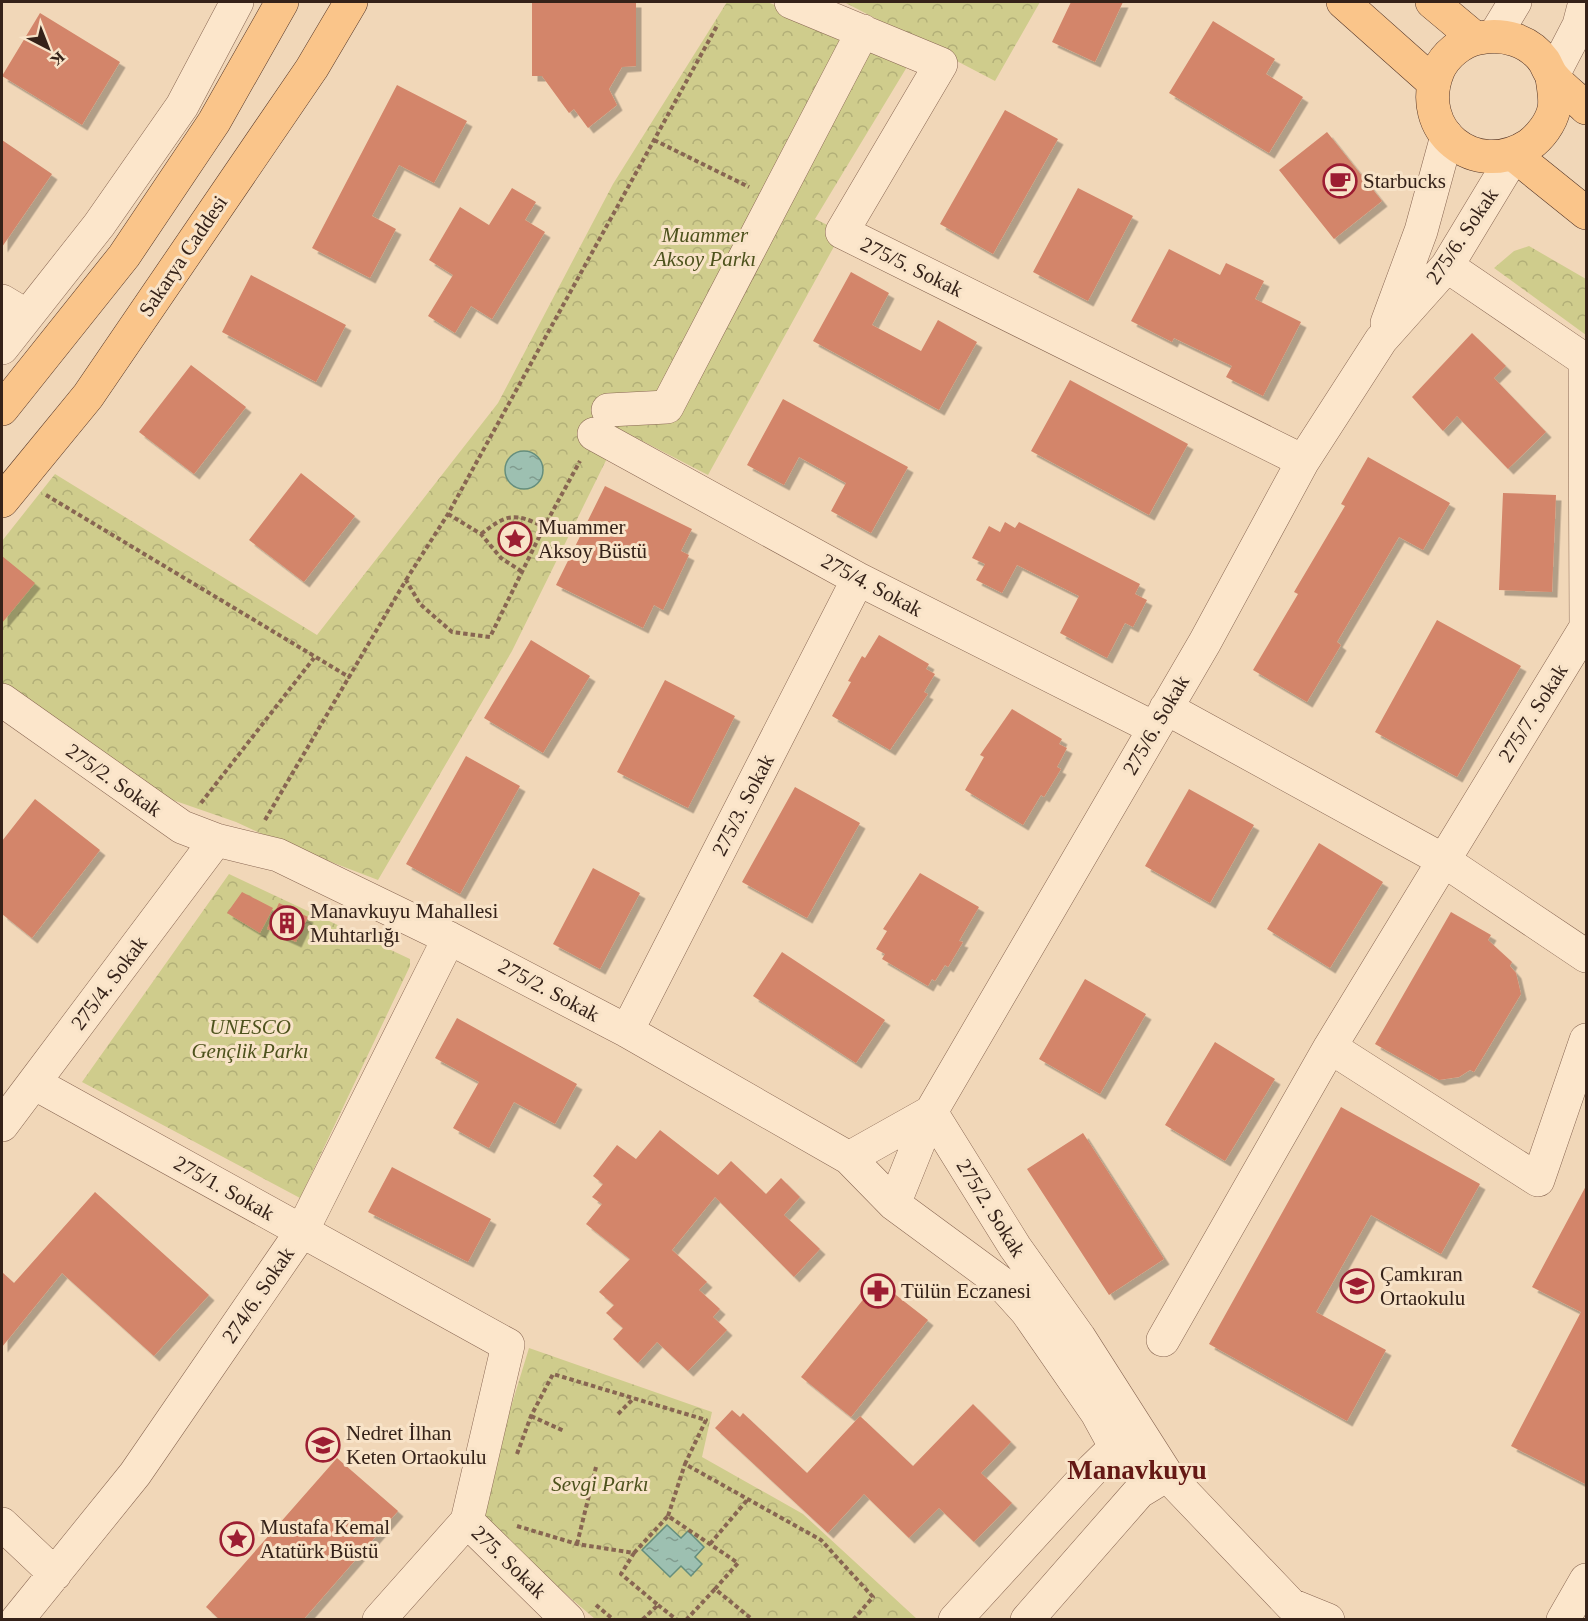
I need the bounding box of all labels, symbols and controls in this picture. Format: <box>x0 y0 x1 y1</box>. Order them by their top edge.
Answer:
north arrow <box>18 18 78 78</box>
text: K <box>47 48 68 70</box>
cafe icon: Starbucks <box>1322 163 1358 199</box>
place label: Starbucks <box>1363 169 1446 193</box>
street label: 275/6. Sokak <box>1421 183 1503 289</box>
street label: Sakarya Caddesi <box>134 191 232 321</box>
park label: Muammer Aksoy Parkı <box>652 223 756 271</box>
street label: 275/5. Sokak <box>857 232 968 302</box>
place label: Muammer Aksoy Büstü <box>538 515 648 563</box>
place icon: Muammer Aksoy Büstü <box>497 521 533 557</box>
street label: 275/4. Sokak <box>817 548 927 622</box>
street label: 275/7. Sokak <box>1493 659 1573 766</box>
street label: 275/6. Sokak <box>1118 671 1194 779</box>
street label: 275/2. Sokak <box>62 738 167 822</box>
street label: 275/3. Sokak <box>707 750 779 860</box>
place label: Manavkuyu Mahallesi Muhtarlığı <box>310 899 499 947</box>
building icon: Manavkuyu Mahallesi Muhtarlığı <box>269 905 305 941</box>
street label: 275/4. Sokak <box>66 931 152 1034</box>
street label: 275/2. Sokak <box>494 953 604 1027</box>
park label: UNESCO Gençlik Parkı <box>191 1015 309 1063</box>
street label: 275/1. Sokak <box>170 1151 279 1226</box>
street label: 275/2. Sokak <box>951 1155 1031 1262</box>
street label: 274/6. Sokak <box>217 1242 299 1348</box>
place label: Çamkıran Ortaokulu <box>1380 1262 1466 1310</box>
school or university icon: Çamkıran Ortaokulu <box>1339 1268 1375 1304</box>
pharmacy icon: Tülün Eczanesi <box>860 1273 896 1309</box>
place label: Tülün Eczanesi <box>901 1279 1031 1303</box>
place label: Nedret İlhan Keten Ortaokulu <box>346 1421 487 1469</box>
school or university icon: Nedret İlhan Keten Ortaokulu <box>305 1427 341 1463</box>
district label: Manavkuyu <box>1067 1455 1207 1485</box>
park label: Sevgi Parkı <box>551 1472 649 1496</box>
place label: Mustafa Kemal Atatürk Büstü <box>260 1515 390 1563</box>
place icon: Mustafa Kemal Atatürk Büstü <box>219 1521 255 1557</box>
street label: 275. Sokak <box>467 1521 552 1604</box>

